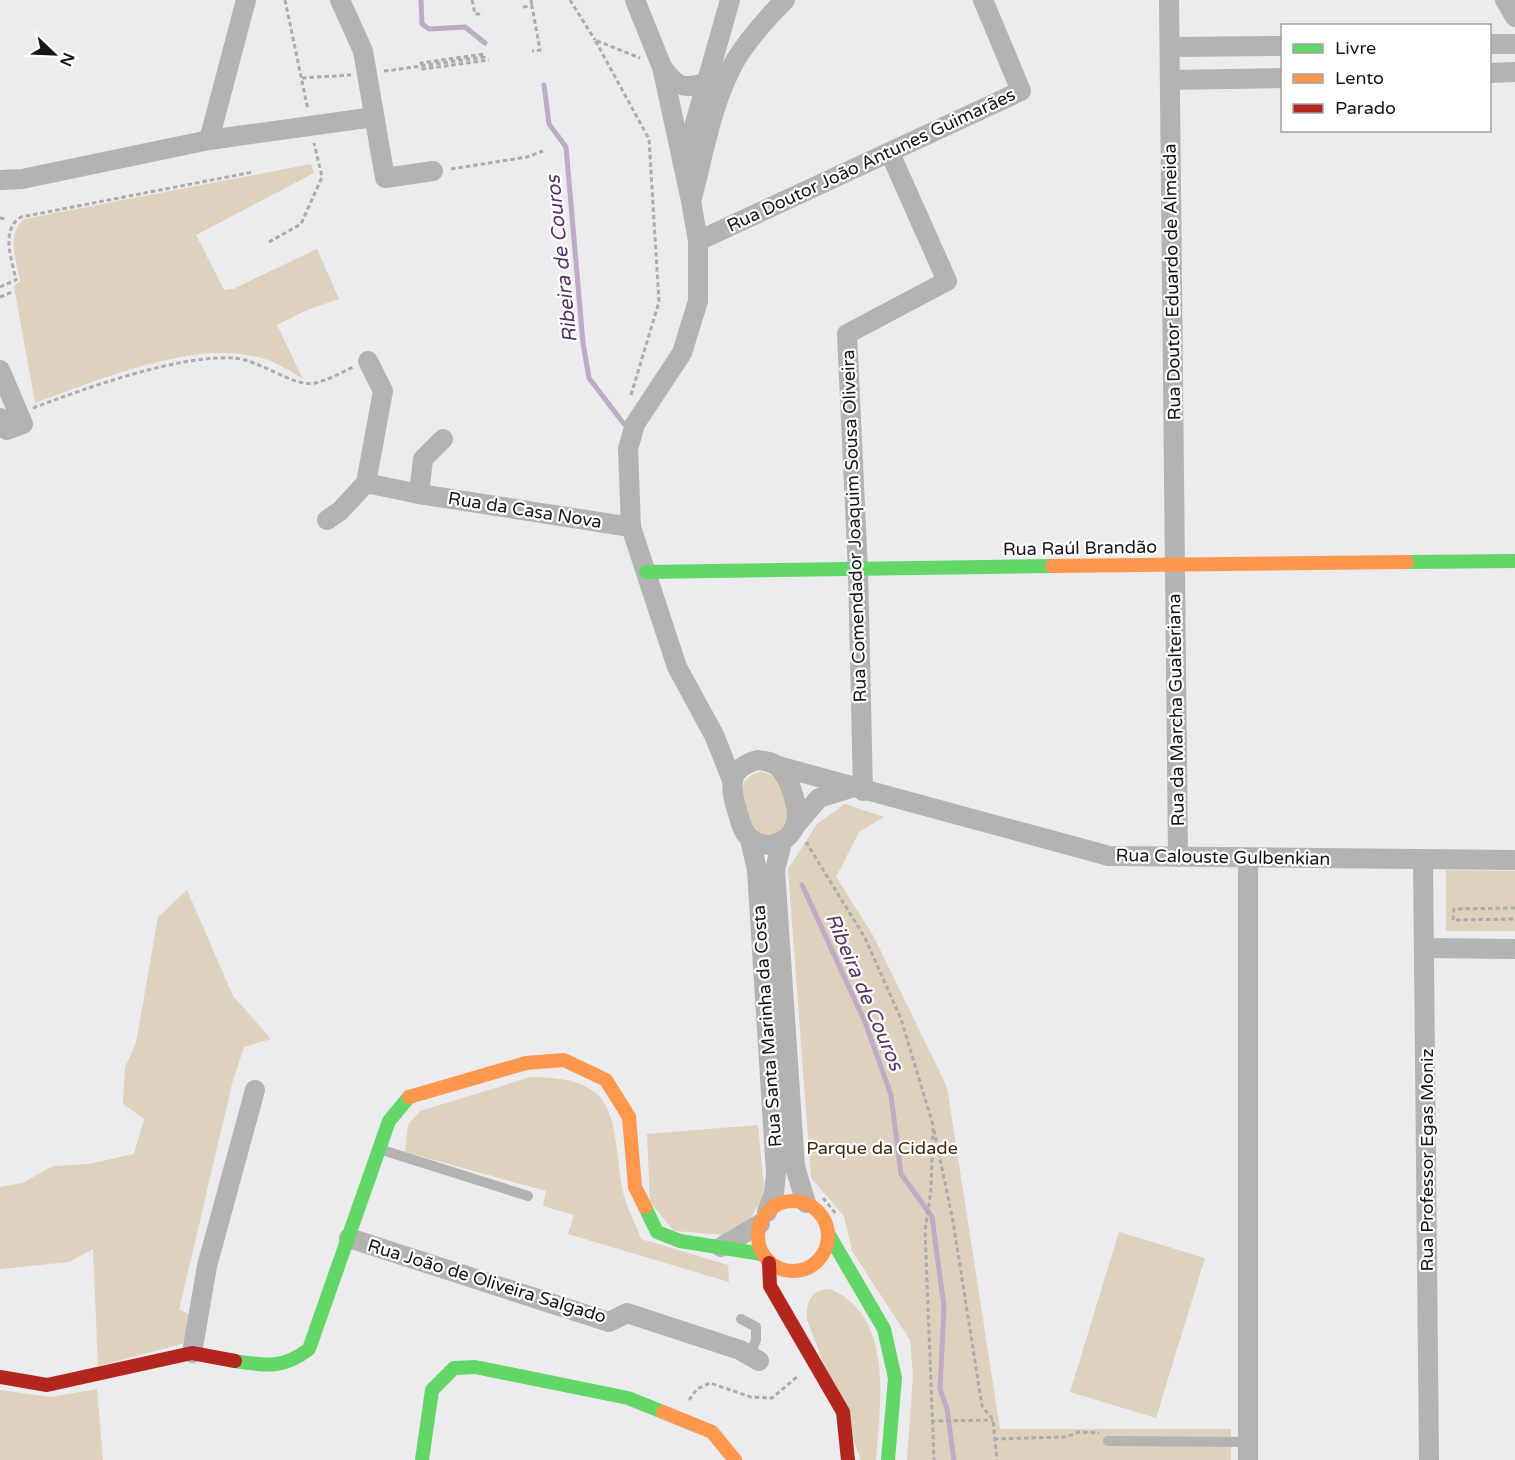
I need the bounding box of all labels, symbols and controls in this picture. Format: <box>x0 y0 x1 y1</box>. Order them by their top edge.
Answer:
north arrow <box>24 24 84 84</box>
legend <box>1281 24 1491 132</box>
text: Livre <box>1335 37 1376 59</box>
text: N <box>55 50 79 69</box>
text: Lento <box>1335 67 1384 89</box>
street label: Rua Doutor João Antunes Guimarães <box>723 83 1019 237</box>
text: Parado <box>1335 97 1396 119</box>
street label: Rua Doutor Eduardo de Almeida <box>1159 143 1185 421</box>
water label: Ribeira de Couros <box>541 173 583 344</box>
street label: Rua Comendador Joaquim Sousa Oliveira <box>837 349 871 703</box>
street label: Rua da Casa Nova <box>447 487 603 533</box>
street label: Rua Raúl Brandão <box>1003 536 1157 560</box>
street label: Rua da Marcha Gualteriana <box>1163 593 1189 827</box>
street label: Rua Calouste Gulbenkian <box>1115 844 1331 870</box>
street label: Rua Santa Marinha da Costa <box>748 904 786 1148</box>
water label: Ribeira de Couros <box>820 910 908 1075</box>
street label: Rua Professor Egas Moniz <box>1416 1049 1438 1271</box>
park label: Parque da Cidade <box>806 1137 958 1159</box>
street label: Rua João de Oliveira Salgado <box>365 1234 609 1328</box>

